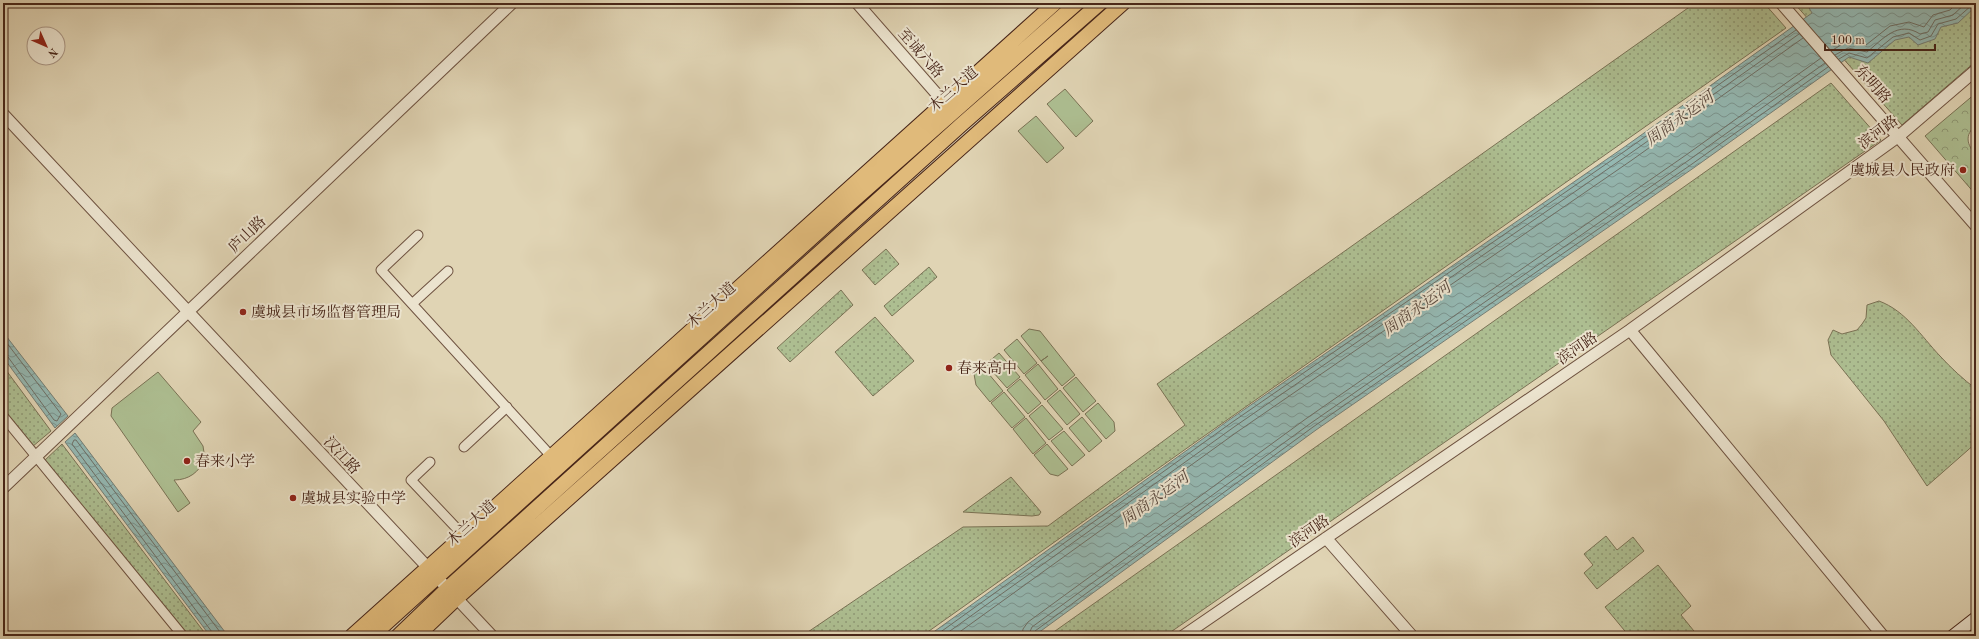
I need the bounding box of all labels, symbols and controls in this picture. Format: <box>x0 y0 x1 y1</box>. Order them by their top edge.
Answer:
street label: 至诚六路 <box>895 25 947 82</box>
north arrow <box>26 26 66 66</box>
scale bar <box>1825 26 1935 52</box>
text: 100 m <box>1831 35 1865 47</box>
text: N <box>45 45 59 59</box>
street label: 东明路 <box>1851 62 1894 107</box>
street label: 木兰大道 <box>925 63 982 115</box>
water label: 周商永运河 <box>1642 86 1720 150</box>
street label: 滨河路 <box>1855 112 1901 153</box>
place label: 虞城县人民政府 <box>1850 162 1955 179</box>
marker: 虞城县人民政府 <box>1958 165 1968 175</box>
street label: 庐山路 <box>225 213 269 256</box>
water label: 周商永运河 <box>1379 276 1457 340</box>
street label: 木兰大道 <box>683 279 739 332</box>
place label: 虞城县市场监督管理局 <box>251 304 401 321</box>
marker: 虞城县市场监督管理局 <box>238 307 248 317</box>
street label: 滨河路 <box>1554 329 1601 368</box>
place label: 春来高中 <box>957 360 1017 377</box>
marker: 春来高中 <box>944 363 954 373</box>
street label: 汉江路 <box>320 433 363 478</box>
place label: 春来小学 <box>195 453 255 470</box>
marker: 春来小学 <box>182 456 192 466</box>
water label: 周商永运河 <box>1117 466 1195 530</box>
place label: 虞城县实验中学 <box>301 490 406 507</box>
marker: 虞城县实验中学 <box>288 493 298 503</box>
street label: 木兰大道 <box>443 497 499 550</box>
street label: 滨河路 <box>1286 512 1333 551</box>

